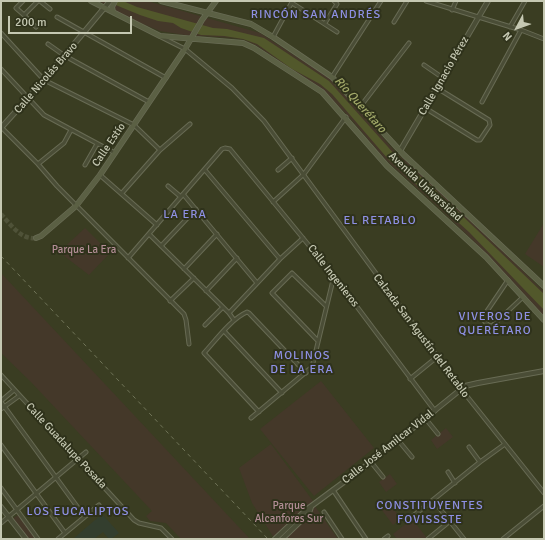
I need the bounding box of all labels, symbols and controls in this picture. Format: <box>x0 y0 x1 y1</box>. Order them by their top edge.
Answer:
scale bar <box>10 8 134 34</box>
district label: RINCÓN SAN ANDRÉS <box>251 8 381 22</box>
north arrow <box>497 8 537 48</box>
text: 200 m <box>15 15 47 30</box>
text: N <box>500 29 515 43</box>
street label: Calle Ignacio Pérez <box>416 34 472 118</box>
street label: Calle Nicolás Bravo <box>11 40 81 116</box>
water label: Río Querétaro <box>331 74 389 136</box>
street label: Calle Estío <box>90 121 128 169</box>
street label: Avenida Universidad <box>386 150 464 224</box>
district label: LA ERA <box>163 208 207 222</box>
district label: EL RETABLO <box>343 214 417 228</box>
street label: Calle Ingenieros <box>304 242 362 310</box>
park label: Parque La Era <box>52 243 116 257</box>
street label: Calzada San Agustín del Retablo <box>370 271 472 401</box>
district label: VIVEROS DE QUERÉTARO <box>458 310 532 338</box>
district label: MOLINOS DE LA ERA <box>270 349 334 377</box>
street label: Calle Guadalupe Posada <box>23 400 109 492</box>
street label: Calle José Amilcar Vidal <box>340 407 436 487</box>
park label: Parque Alcanfores Sur <box>255 499 323 525</box>
district label: CONSTITUYENTES FOVISSSTE <box>376 499 484 527</box>
district label: LOS EUCALIPTOS <box>26 505 130 519</box>

